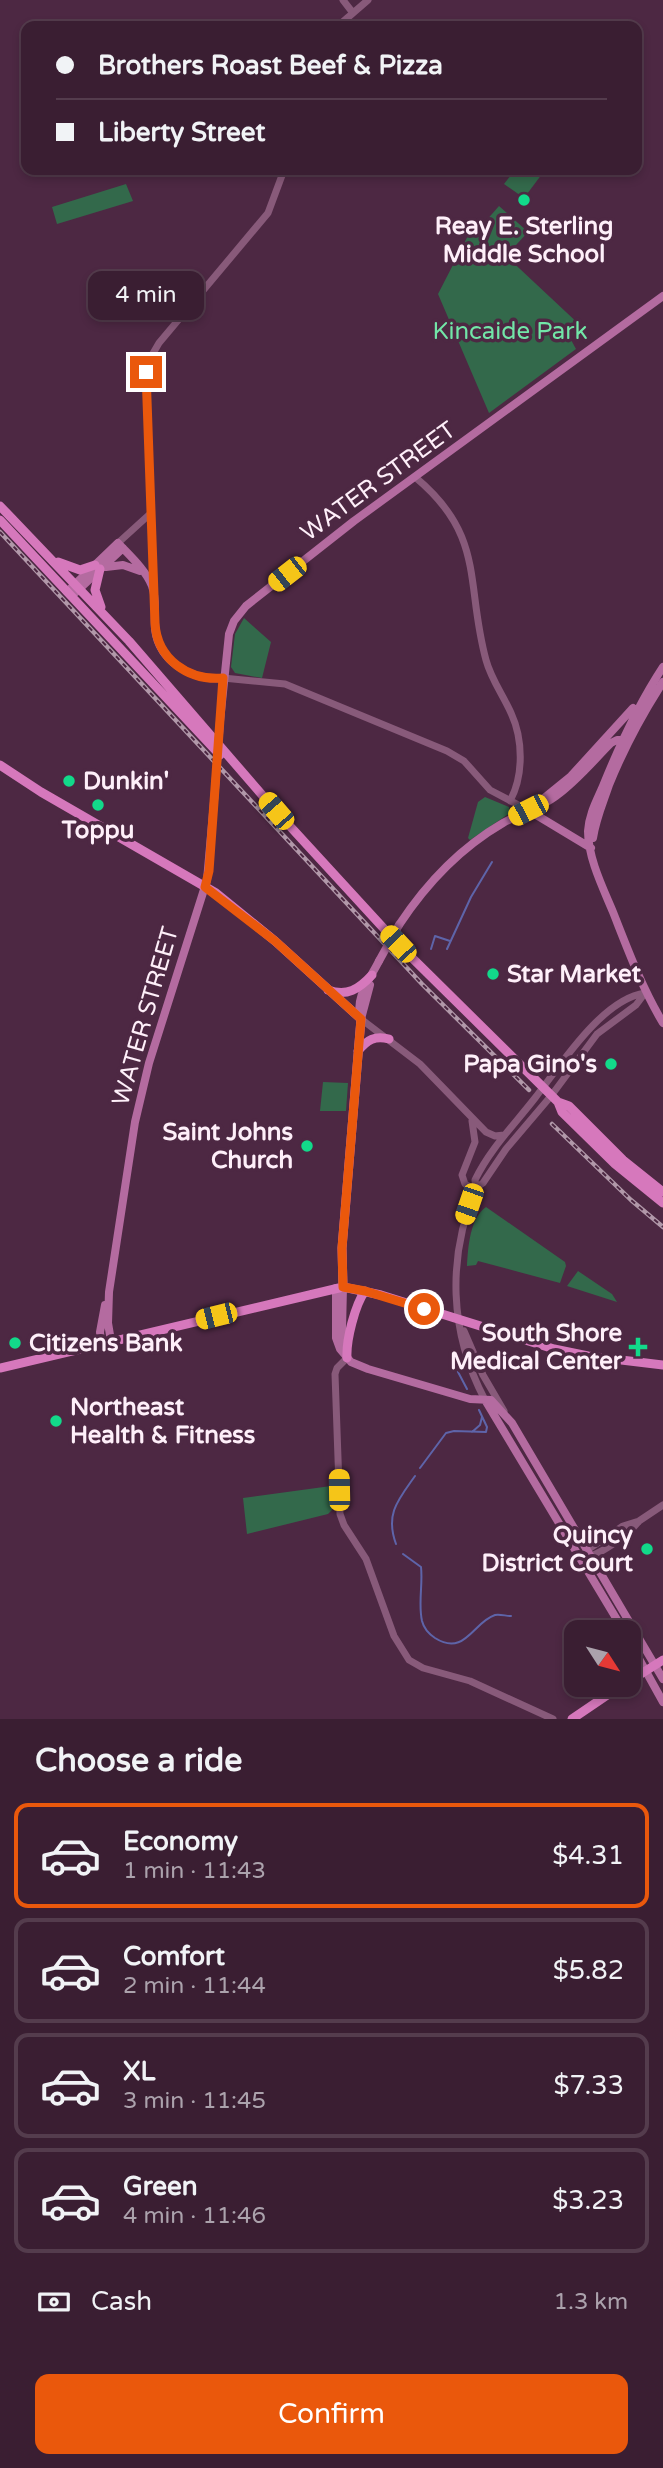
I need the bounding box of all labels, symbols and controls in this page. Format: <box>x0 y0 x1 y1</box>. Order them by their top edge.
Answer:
text: Brothers Roast Beef & Pizza <box>98 50 443 81</box>
text: Liberty Street <box>98 117 265 148</box>
marker: Reay E. Sterling Middle School <box>516 192 532 208</box>
place label: Reay E. Sterling Middle School <box>435 212 613 269</box>
callout: 4 min <box>88 270 204 320</box>
text: 4 min <box>115 281 177 309</box>
park label: Kincaide Park <box>432 317 588 346</box>
route end <box>130 356 162 388</box>
street label: WATER STREET <box>295 415 462 547</box>
car <box>264 553 311 595</box>
place label: Dunkin' <box>83 767 169 796</box>
marker: Dunkin' <box>61 773 77 789</box>
car <box>255 788 298 834</box>
car <box>505 791 552 829</box>
marker: Toppu <box>90 797 106 813</box>
place label: Toppu <box>61 816 134 845</box>
car <box>376 921 421 967</box>
street label: WATER STREET <box>106 923 185 1109</box>
place label: Star Market <box>507 960 642 989</box>
marker: Star Market <box>485 966 501 982</box>
place label: Papa Gino's <box>463 1050 597 1079</box>
marker: Papa Gino's <box>603 1056 619 1072</box>
place label: Saint Johns Church <box>162 1118 293 1175</box>
marker: Saint Johns Church <box>299 1138 315 1154</box>
car <box>453 1181 486 1227</box>
route start <box>408 1293 440 1325</box>
car <box>194 1301 239 1331</box>
place label: South Shore Medical Center <box>450 1319 623 1376</box>
place label: Citizens Bank <box>29 1329 183 1358</box>
marker: Citizens Bank <box>7 1335 23 1351</box>
marker: South Shore Medical Center <box>628 1337 648 1357</box>
place label: Northeast Health & Fitness <box>70 1393 255 1450</box>
marker: Northeast Health & Fitness <box>48 1413 64 1429</box>
car <box>329 1469 350 1511</box>
place label: Quincy District Court <box>481 1521 634 1578</box>
marker: Quincy District Court <box>639 1541 655 1557</box>
north arrow <box>564 1620 640 1698</box>
map controls <box>564 1620 641 1697</box>
text: Choose a ride <box>35 1742 242 1780</box>
icon: car <box>39 1824 102 1887</box>
text: Economy <box>123 1826 238 1857</box>
text: $4.31 <box>552 1840 624 1871</box>
text: 1 min · 11:43 <box>123 1857 266 1885</box>
icon: car <box>39 1939 102 2002</box>
text: Comfort <box>123 1941 225 1972</box>
text: $5.82 <box>553 1955 624 1986</box>
text: 2 min · 11:44 <box>123 1972 266 2000</box>
icon: car <box>39 2054 102 2117</box>
text: XL <box>123 2056 155 2087</box>
text: $7.33 <box>554 2070 624 2101</box>
text: 3 min · 11:45 <box>123 2087 266 2115</box>
icon: car <box>39 2169 102 2232</box>
text: Green <box>123 2171 198 2202</box>
text: $3.23 <box>552 2185 624 2216</box>
text: 4 min · 11:46 <box>123 2202 266 2230</box>
icon: cash <box>35 2283 73 2321</box>
text: Cash <box>91 2286 152 2317</box>
text: 1.3 km <box>554 2288 628 2316</box>
button: Confirm <box>35 2374 628 2454</box>

